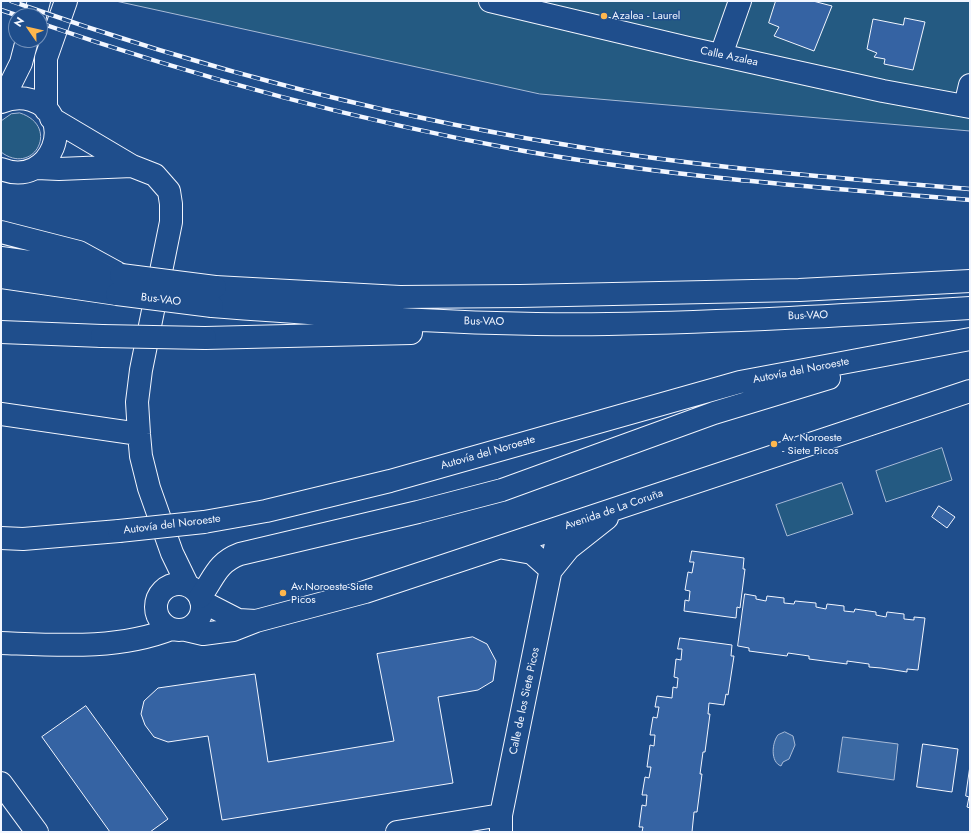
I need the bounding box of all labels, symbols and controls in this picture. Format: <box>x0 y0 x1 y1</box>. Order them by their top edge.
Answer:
north arrow <box>8 8 48 48</box>
place label: Azalea - Laurel <box>612 9 680 23</box>
marker: Azalea - Laurel <box>599 11 609 21</box>
text: N <box>10 14 28 30</box>
street label: Calle Azalea <box>699 44 759 70</box>
street label: Bus-VAO <box>140 291 182 309</box>
street label: Bus-VAO <box>788 309 828 323</box>
street label: Bus-VAO <box>464 315 504 329</box>
street label: Autovía del Noroeste <box>752 355 850 387</box>
place label: Av. Noroeste - Siete Picos <box>782 431 842 457</box>
street label: Autovía del Noroeste <box>439 433 537 473</box>
marker: Av. Noroeste - Siete Picos <box>769 439 779 449</box>
street label: Avenida de La Coruña <box>563 487 665 533</box>
street label: Autovía del Noroeste <box>123 512 221 538</box>
place label: Av.Noroeste-Siete Picos <box>291 580 373 606</box>
marker: Av.Noroeste-Siete Picos <box>278 588 288 598</box>
street label: Calle de los Siete Picos <box>507 646 543 756</box>

